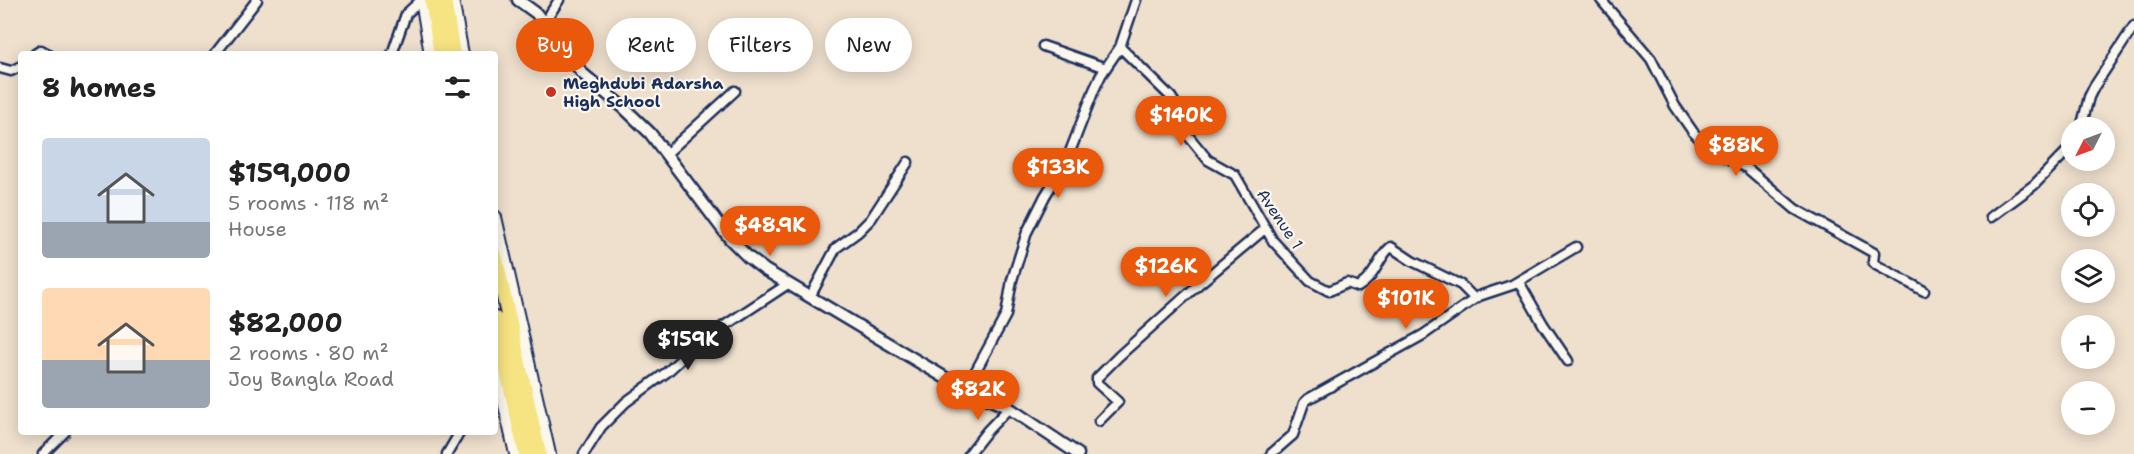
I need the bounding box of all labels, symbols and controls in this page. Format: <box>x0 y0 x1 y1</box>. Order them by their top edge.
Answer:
chip: Buy <box>516 18 594 72</box>
chip: Rent <box>606 18 696 72</box>
chip: Filters <box>708 18 813 72</box>
chip: New <box>825 18 912 72</box>
text: 8 homes <box>42 70 156 105</box>
icon: filters <box>441 71 474 104</box>
place label: Meghdubi Adarsha High School <box>563 73 723 112</box>
marker: Meghdubi Adarsha High School <box>544 85 558 99</box>
pin: $140K <box>1139 96 1223 147</box>
text: $140K <box>1149 102 1213 128</box>
north arrow <box>2061 117 2115 171</box>
map controls <box>2061 117 2115 435</box>
pin: $88K <box>1700 126 1772 177</box>
text: $88K <box>1708 132 1764 158</box>
pin: $133K <box>1016 148 1100 199</box>
text: $133K <box>1027 154 1089 180</box>
text: $159,000 <box>228 155 351 190</box>
icon: home <box>90 162 162 234</box>
button: locate <box>2061 183 2115 237</box>
street label: Avenue 1 <box>1252 185 1308 253</box>
text: 5 rooms · 118 m² <box>228 190 389 216</box>
pin: $48.9K <box>721 206 819 257</box>
text: $48.9K <box>734 212 806 238</box>
text: House <box>228 216 287 242</box>
pin: $126K <box>1124 247 1208 298</box>
button: layers <box>2061 249 2115 303</box>
text: $126K <box>1135 253 1197 279</box>
pin: $101K <box>1364 279 1448 330</box>
text: $101K <box>1377 285 1435 311</box>
text: $82,000 <box>228 305 343 340</box>
icon: home <box>90 312 162 384</box>
button: + <box>2061 315 2115 369</box>
pin: $159K <box>646 320 730 371</box>
text: $159K <box>657 326 719 352</box>
text: 2 rooms · 80 m² <box>228 340 389 366</box>
text: Joy Bangla Road <box>228 366 394 392</box>
pin: $82K <box>942 370 1014 421</box>
text: $82K <box>950 376 1006 402</box>
button: − <box>2061 381 2115 435</box>

